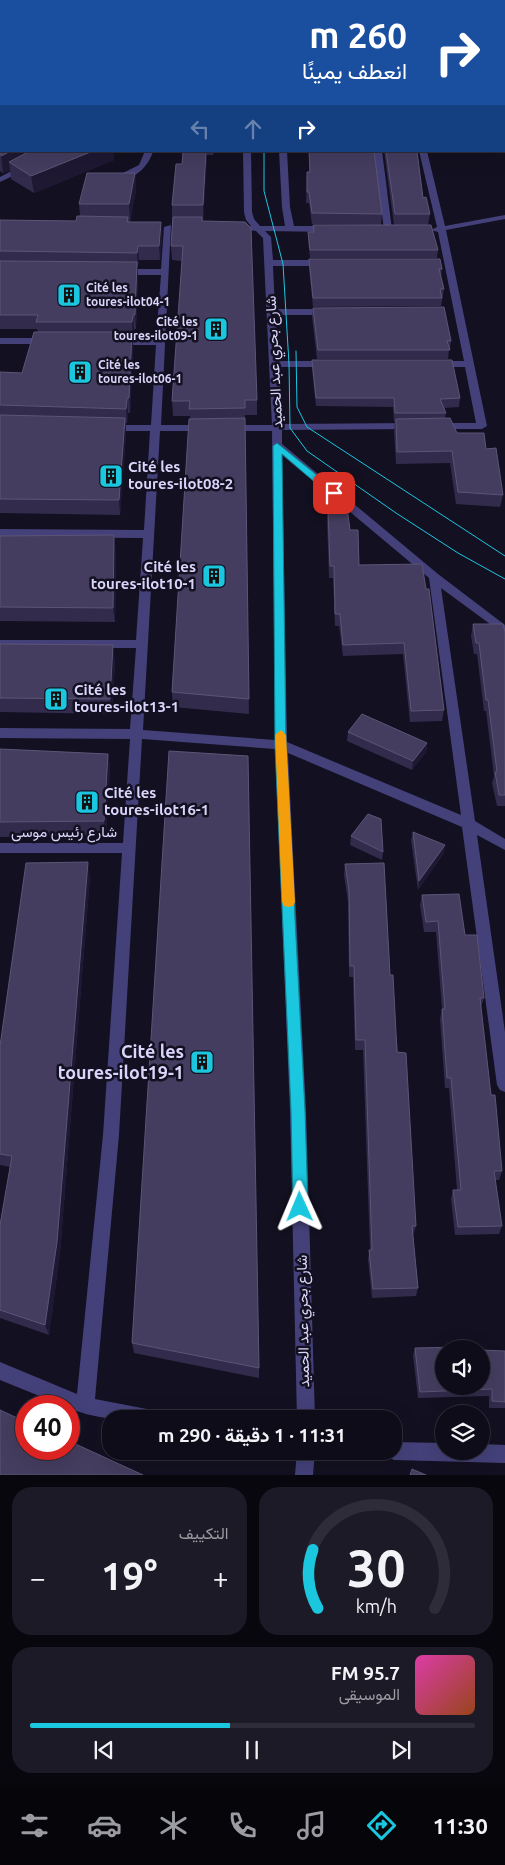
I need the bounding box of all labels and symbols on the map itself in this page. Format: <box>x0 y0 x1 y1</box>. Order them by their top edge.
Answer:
place label: Cité les toures-ilot04-1 <box>86 281 170 308</box>
building icon: Cité les toures-ilot04-1 <box>56 282 82 308</box>
street label: شارع بحري عبد الحميد <box>262 295 290 429</box>
place label: Cité les toures-ilot09-1 <box>114 315 198 342</box>
building icon: Cité les toures-ilot09-1 <box>203 316 229 342</box>
place label: Cité les toures-ilot06-1 <box>98 358 182 385</box>
building icon: Cité les toures-ilot06-1 <box>67 359 93 385</box>
place label: Cité les toures-ilot08-2 <box>128 458 233 492</box>
building icon: Cité les toures-ilot08-2 <box>98 463 124 489</box>
pin <box>313 472 355 514</box>
place label: Cité les toures-ilot10-1 <box>91 558 196 592</box>
building icon: Cité les toures-ilot10-1 <box>201 563 227 589</box>
place label: Cité les toures-ilot13-1 <box>74 681 179 715</box>
building icon: Cité les toures-ilot13-1 <box>43 686 69 712</box>
place label: Cité les toures-ilot16-1 <box>104 784 209 818</box>
building icon: Cité les toures-ilot16-1 <box>74 789 100 815</box>
street label: شارع رئيس موسى <box>11 823 117 843</box>
place label: Cité les toures-ilot19-1 <box>58 1041 184 1082</box>
building icon: Cité les toures-ilot19-1 <box>189 1049 215 1075</box>
position arrow <box>273 1180 325 1232</box>
street label: شارع بحري عبد الحميد <box>293 1254 317 1387</box>
speed limit sign: 40 <box>15 1395 80 1460</box>

